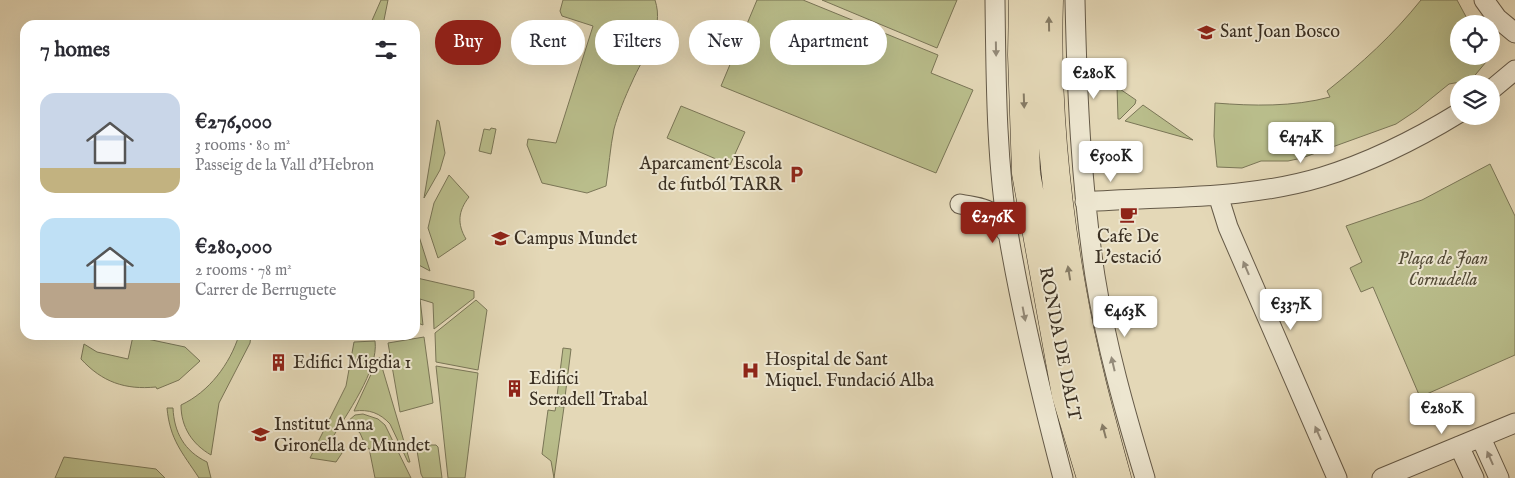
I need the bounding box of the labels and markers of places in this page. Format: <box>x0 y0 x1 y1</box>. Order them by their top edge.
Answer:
place label: Sant Joan Bosco <box>1220 21 1340 44</box>
school or university icon: Sant Joan Bosco <box>1196 22 1216 42</box>
pin: €280K <box>1059 58 1129 100</box>
pin: €474K <box>1266 121 1336 164</box>
pin: €500K <box>1076 140 1146 183</box>
place label: Aparcament Escola de futból TARR <box>639 153 783 197</box>
parking icon: Aparcament Escola de futból TARR <box>786 164 806 184</box>
pin: €276K <box>958 202 1028 244</box>
cafe icon: Cafe De L'estació <box>1118 204 1138 224</box>
place label: Cafe De L'estació <box>1094 226 1162 270</box>
place label: Campus Mundet <box>514 228 638 251</box>
school or university icon: Campus Mundet <box>490 229 510 249</box>
pin: €337K <box>1256 288 1326 331</box>
pin: €463K <box>1090 296 1160 338</box>
place label: Hospital de Sant Miquel. Fundació Alba <box>765 349 934 393</box>
place label: Edifici Migdia 1 <box>293 352 411 375</box>
building icon: Edifici Migdia 1 <box>269 353 289 373</box>
hospital icon: Hospital de Sant Miquel. Fundació Alba <box>741 360 761 380</box>
place label: Edifici Serradell Trabal <box>529 368 648 412</box>
building icon: Edifici Serradell Trabal <box>505 379 525 399</box>
pin: €280K <box>1407 392 1477 435</box>
place label: Institut Anna Gironella de Mundet <box>274 414 430 458</box>
school or university icon: Institut Anna Gironella de Mundet <box>250 425 270 445</box>

